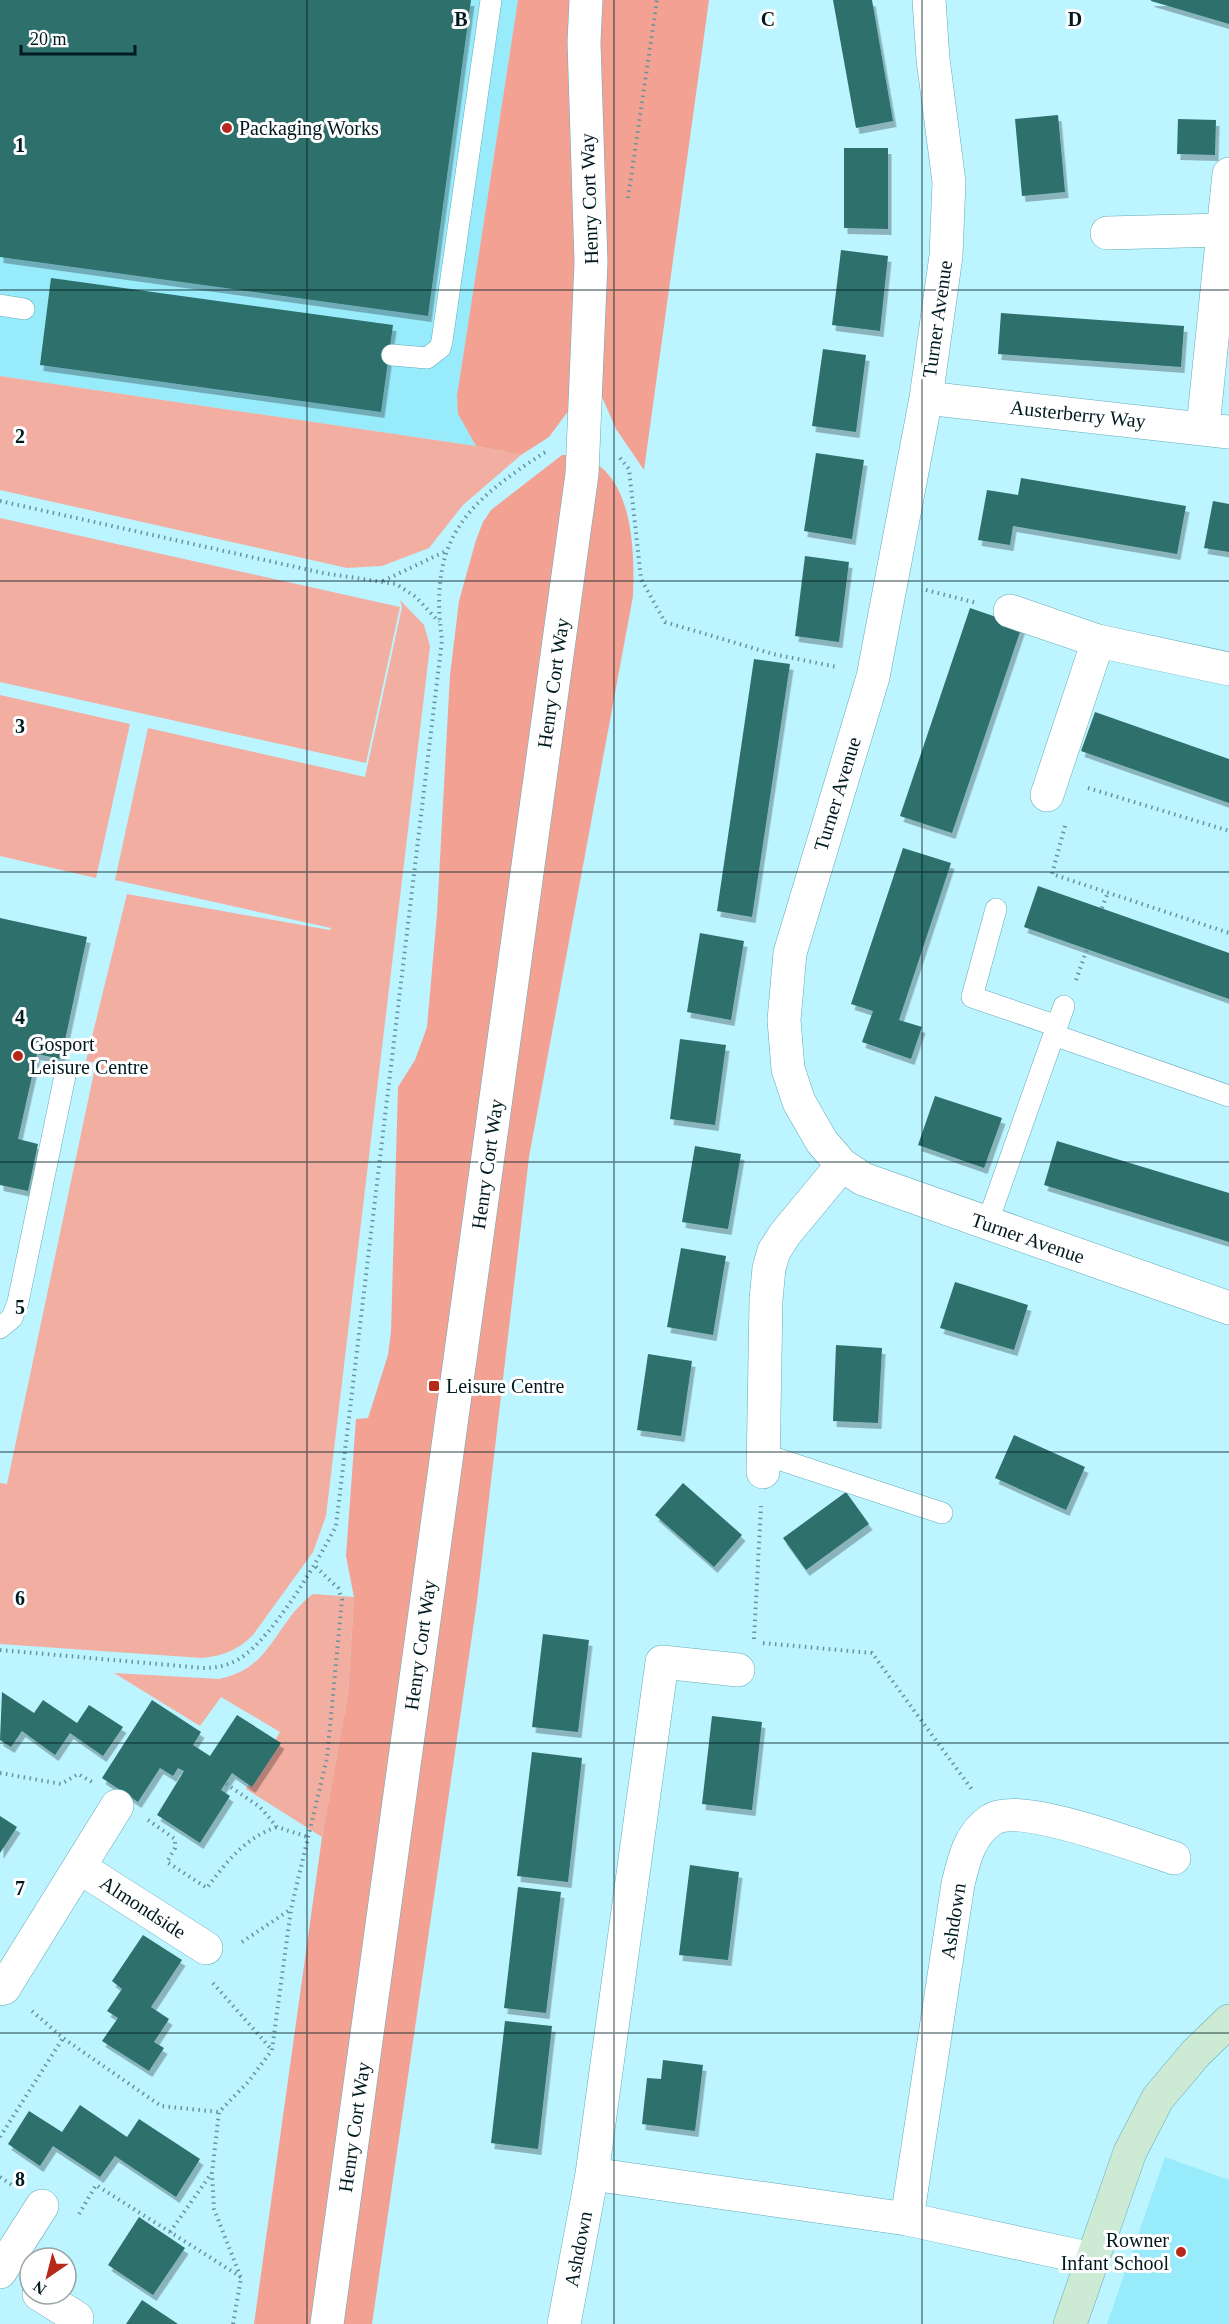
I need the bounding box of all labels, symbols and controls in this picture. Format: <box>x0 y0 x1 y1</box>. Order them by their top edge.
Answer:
text: B <box>454 8 468 30</box>
text: C <box>761 8 775 30</box>
text: D <box>1068 8 1082 30</box>
scale bar <box>21 18 135 56</box>
text: 20 m <box>30 29 67 49</box>
place label: Packaging Works <box>239 117 379 140</box>
marker: Packaging Works <box>220 121 234 135</box>
street label: Henry Cort Way <box>576 133 603 265</box>
text: 1 <box>15 134 25 156</box>
street label: Turner Avenue <box>918 259 956 379</box>
street label: Austerberry Way <box>1009 396 1147 433</box>
text: 2 <box>15 425 25 447</box>
street label: Henry Cort Way <box>533 616 574 750</box>
text: 3 <box>15 715 25 737</box>
street label: Turner Avenue <box>809 734 865 854</box>
text: 4 <box>15 1006 25 1028</box>
place label: Gosport Leisure Centre <box>30 1033 148 1078</box>
marker: Gosport Leisure Centre <box>11 1049 25 1063</box>
street label: Henry Cort Way <box>467 1097 508 1231</box>
street label: Turner Avenue <box>968 1208 1088 1268</box>
text: 5 <box>15 1296 25 1318</box>
place label: Leisure Centre <box>446 1375 564 1397</box>
marker: Leisure Centre <box>427 1379 441 1393</box>
street label: Henry Cort Way <box>400 1578 441 1712</box>
text: 6 <box>15 1587 25 1609</box>
street label: Almondside <box>96 1871 190 1943</box>
text: 7 <box>15 1877 25 1899</box>
street label: Ashdown <box>936 1881 970 1961</box>
street label: Henry Cort Way <box>334 2060 375 2194</box>
text: 8 <box>15 2168 25 2190</box>
street label: Ashdown <box>560 2209 596 2289</box>
place label: Rowner Infant School <box>1061 2229 1169 2274</box>
marker: Rowner Infant School <box>1174 2245 1188 2259</box>
north arrow <box>18 2246 78 2306</box>
text: N <box>30 2277 49 2298</box>

